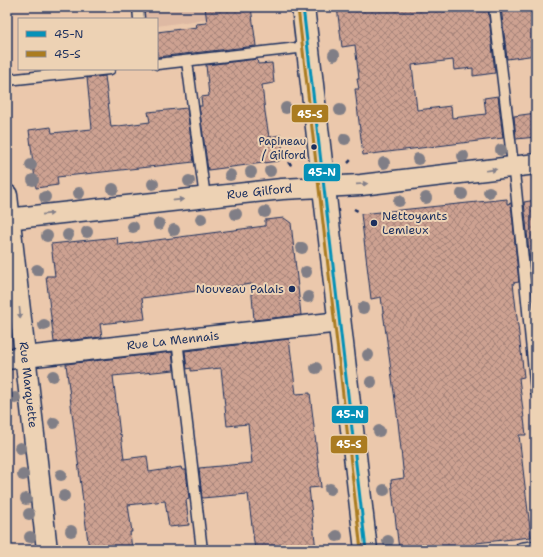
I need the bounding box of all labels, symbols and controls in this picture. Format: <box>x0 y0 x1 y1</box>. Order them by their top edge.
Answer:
legend <box>18 18 158 70</box>
text: 45-N <box>54 26 83 42</box>
text: 45-S <box>54 46 81 62</box>
line badge: 45-S <box>291 104 329 123</box>
text: 45-S <box>297 107 323 122</box>
place label: Papineau / Gilford <box>258 134 306 163</box>
marker: Papineau / Gilford <box>309 142 319 152</box>
line badge: 45-N <box>303 163 341 182</box>
text: 45-N <box>308 165 336 180</box>
one-way arrow <box>485 166 497 173</box>
street label: Rue Gilford <box>226 180 293 203</box>
one-way arrow <box>356 181 368 188</box>
one-way arrow <box>172 197 184 204</box>
place label: Nettoyants Lemieux <box>382 208 447 238</box>
one-way arrow <box>42 211 54 218</box>
marker: Nettoyants Lemieux <box>369 218 379 228</box>
place label: Nouveau Palais <box>196 281 284 297</box>
marker: Nouveau Palais <box>287 284 297 294</box>
one-way arrow <box>17 307 23 319</box>
street label: Rue La Mennais <box>126 327 220 354</box>
street label: Rue Marquette <box>16 341 41 429</box>
line badge: 45-N <box>331 405 369 424</box>
text: 45-N <box>336 407 364 422</box>
line badge: 45-S <box>330 435 368 454</box>
text: 45-S <box>336 437 362 452</box>

